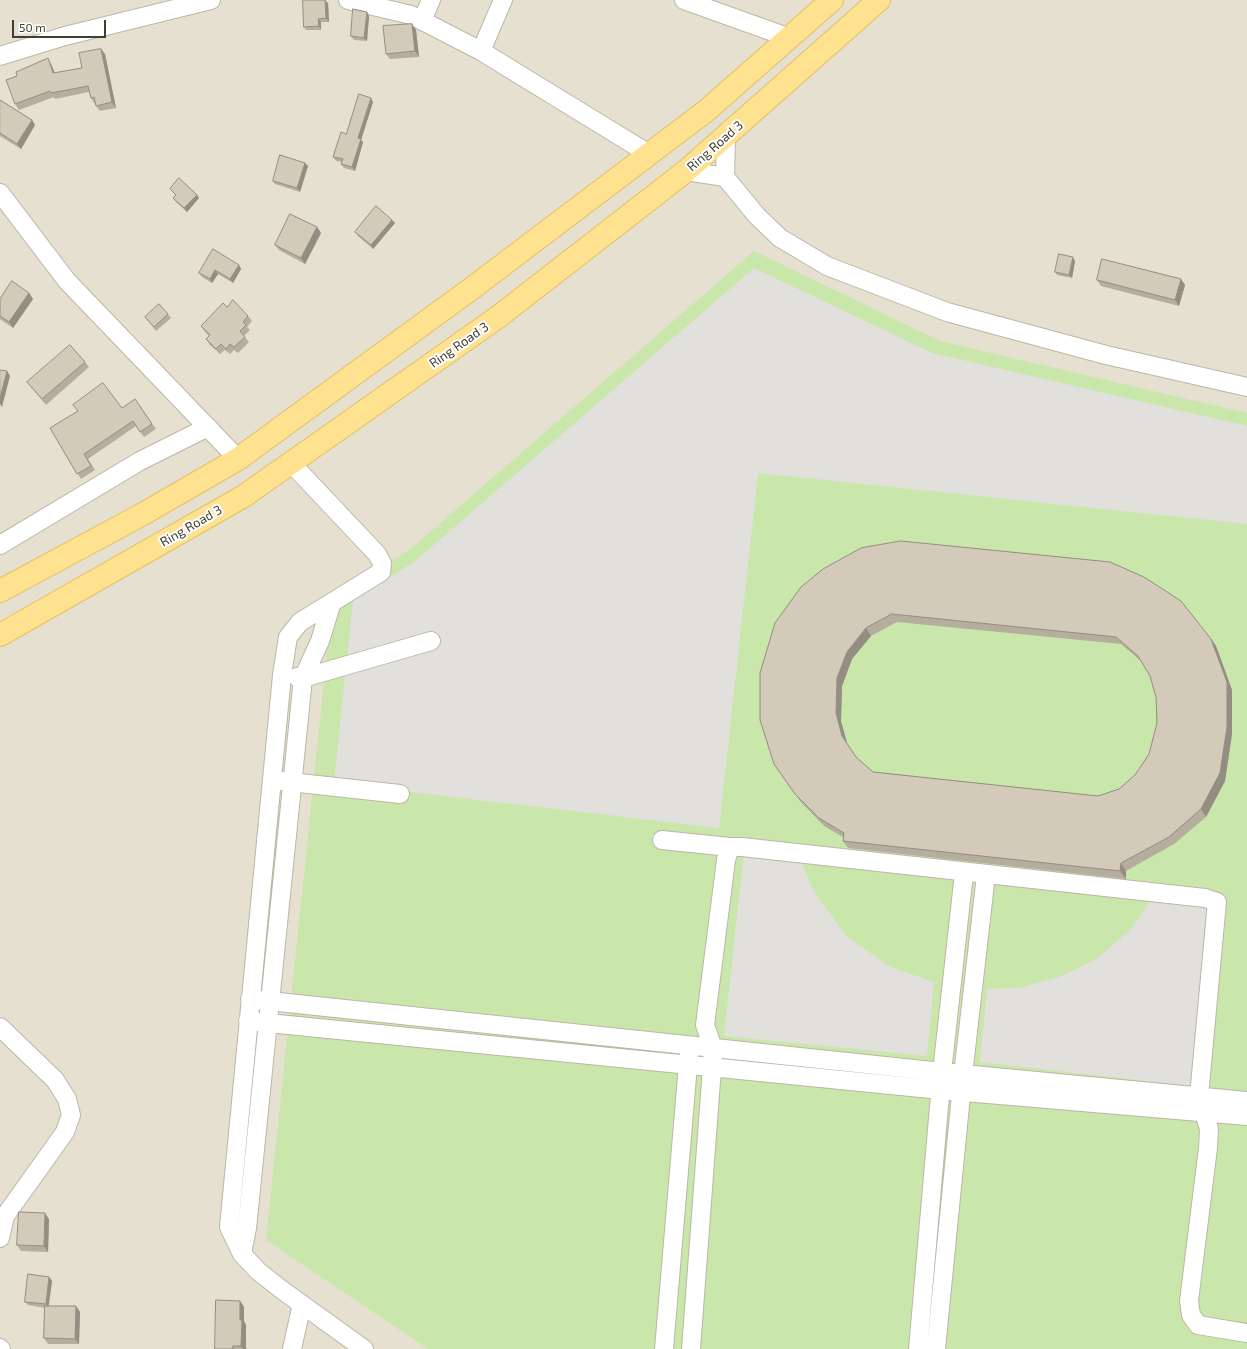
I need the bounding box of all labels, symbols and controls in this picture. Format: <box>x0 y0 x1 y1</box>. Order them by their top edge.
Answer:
scale bar <box>14 12 108 38</box>
text: 50 m <box>19 20 46 34</box>
street label: Ring Road 3 <box>684 117 746 175</box>
street label: Ring Road 3 <box>426 319 492 371</box>
street label: Ring Road 3 <box>157 502 225 550</box>

